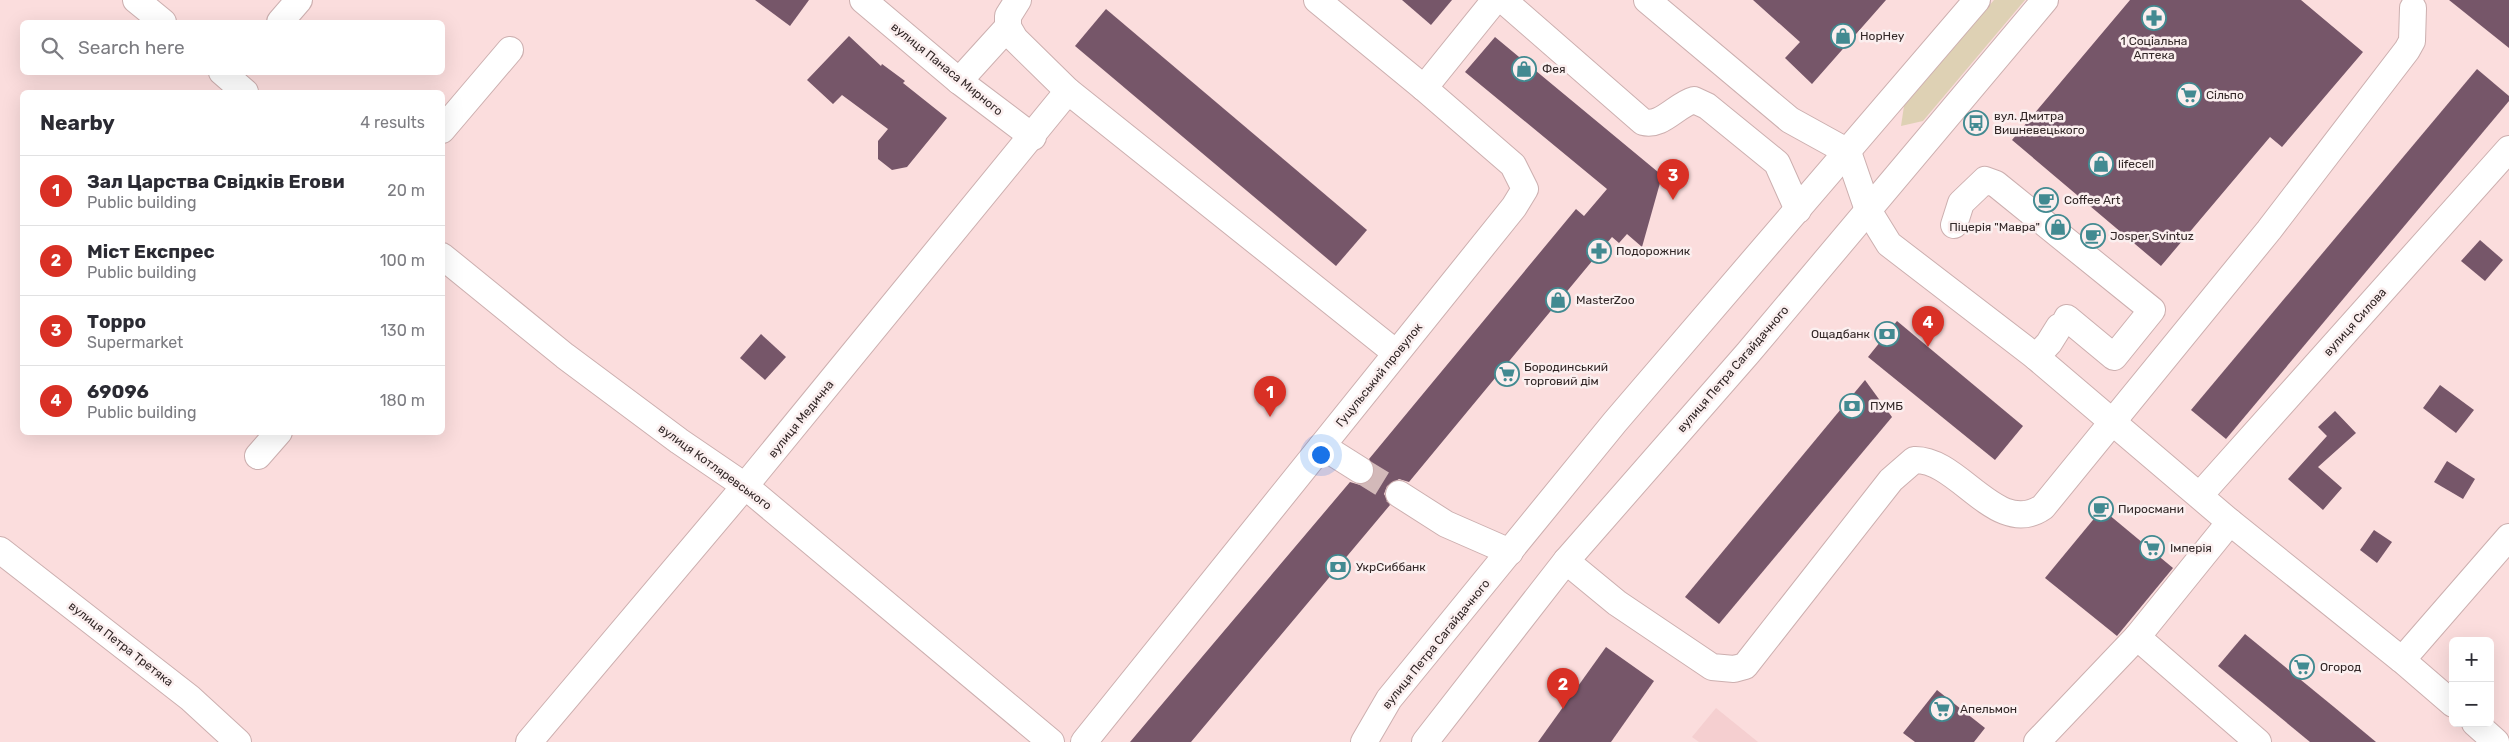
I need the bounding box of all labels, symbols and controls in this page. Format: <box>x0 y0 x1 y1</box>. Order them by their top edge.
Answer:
pharmacy icon: 1 Соціальна Аптека <box>2141 5 2167 31</box>
search box <box>20 20 445 75</box>
street label: вулиця Панаса Мирного <box>888 20 1006 118</box>
shop icon: HopHey <box>1830 23 1856 49</box>
place label: HopHey <box>1860 29 1905 43</box>
icon: search <box>38 34 66 62</box>
place label: 1 Соціальна Аптека <box>2121 34 2187 62</box>
text: Search here <box>78 36 185 59</box>
shop icon: Фея <box>1511 56 1537 82</box>
place label: Фея <box>1542 62 1566 76</box>
supermarket icon: Сільпо <box>2176 82 2202 108</box>
place label: Сільпо <box>2206 88 2244 102</box>
place label: вул. Дмитра Вишневецького <box>1994 109 2085 137</box>
text: Nearby <box>40 110 115 135</box>
bus stop icon: вул. Дмитра Вишневецького <box>1963 110 1989 136</box>
text: 4 results <box>360 113 425 132</box>
shop icon: lifecell <box>2088 151 2114 177</box>
place label: lifecell <box>2118 157 2154 171</box>
pin: 3 <box>1657 159 1689 200</box>
text: Зал Царства Свiдкiв Егови <box>87 170 345 193</box>
text: 1 <box>52 181 60 200</box>
text: 20 m <box>387 181 425 200</box>
cafe icon: Coffee Art <box>2033 187 2059 213</box>
text: Public building <box>87 193 197 212</box>
place label: Coffee Art <box>2064 193 2121 207</box>
shop icon: Піцерія "Мавра" <box>2045 214 2071 240</box>
place label: Піцерія "Мавра" <box>1949 220 2040 234</box>
cafe icon: Josper Svintuz <box>2080 223 2106 249</box>
place label: Josper Svintuz <box>2110 229 2194 243</box>
pharmacy icon: Подорожник <box>1586 238 1612 264</box>
text: Міст Експрес <box>87 240 215 263</box>
place label: Подорожник <box>1616 244 1691 258</box>
text: 2 <box>51 251 61 270</box>
text: 100 m <box>380 251 425 270</box>
text: Public building <box>87 263 197 282</box>
street label: вулиця Силова <box>2321 285 2389 359</box>
shop icon: MasterZoo <box>1545 287 1571 313</box>
place label: MasterZoo <box>1576 293 1635 307</box>
street label: вулиця Петра Сагайдачного <box>1674 303 1792 435</box>
pin: 4 <box>1912 306 1944 347</box>
text: Торро <box>87 310 146 333</box>
street label: Гуцульський провулок <box>1333 320 1425 430</box>
text: 3 <box>51 321 61 340</box>
text: 130 m <box>380 321 425 340</box>
bank icon: Ощадбанк <box>1874 321 1900 347</box>
place label: Ощадбанк <box>1811 327 1871 341</box>
text: Supermarket <box>87 333 183 352</box>
place label: Бородинський торговий дім <box>1524 360 1608 388</box>
supermarket icon: Бородинський торговий дім <box>1494 361 1520 387</box>
pin: 1 <box>1254 376 1286 417</box>
street label: вулиця Медична <box>766 378 836 460</box>
text: 69096 <box>87 380 149 403</box>
text: 4 <box>51 391 61 410</box>
text: 180 m <box>380 391 425 410</box>
bank icon: ПУМБ <box>1839 393 1865 419</box>
place label: ПУМБ <box>1870 399 1903 413</box>
text: Public building <box>87 403 197 422</box>
street label: вулиця Котляревського <box>656 421 774 513</box>
your location <box>1308 442 1334 468</box>
cafe icon: Пиросмани <box>2088 496 2114 522</box>
place label: Пиросмани <box>2118 502 2184 516</box>
supermarket icon: Імперія <box>2139 535 2165 561</box>
place label: Імперія <box>2170 541 2212 555</box>
bank icon: УкрСиббанк <box>1325 554 1351 580</box>
place label: УкрСиббанк <box>1356 560 1426 574</box>
street label: вулиця Петра Сагайдачного <box>1379 576 1493 712</box>
street label: вулиця Петра Третяка <box>66 599 176 689</box>
map controls <box>2449 637 2494 727</box>
button: + <box>2449 637 2494 682</box>
supermarket icon: Огород <box>2289 654 2315 680</box>
place label: Огород <box>2320 660 2361 674</box>
pin: 2 <box>1547 668 1579 709</box>
button: − <box>2449 682 2494 727</box>
supermarket icon: Апельмон <box>1929 696 1955 722</box>
place label: Апельмон <box>1960 702 2017 716</box>

